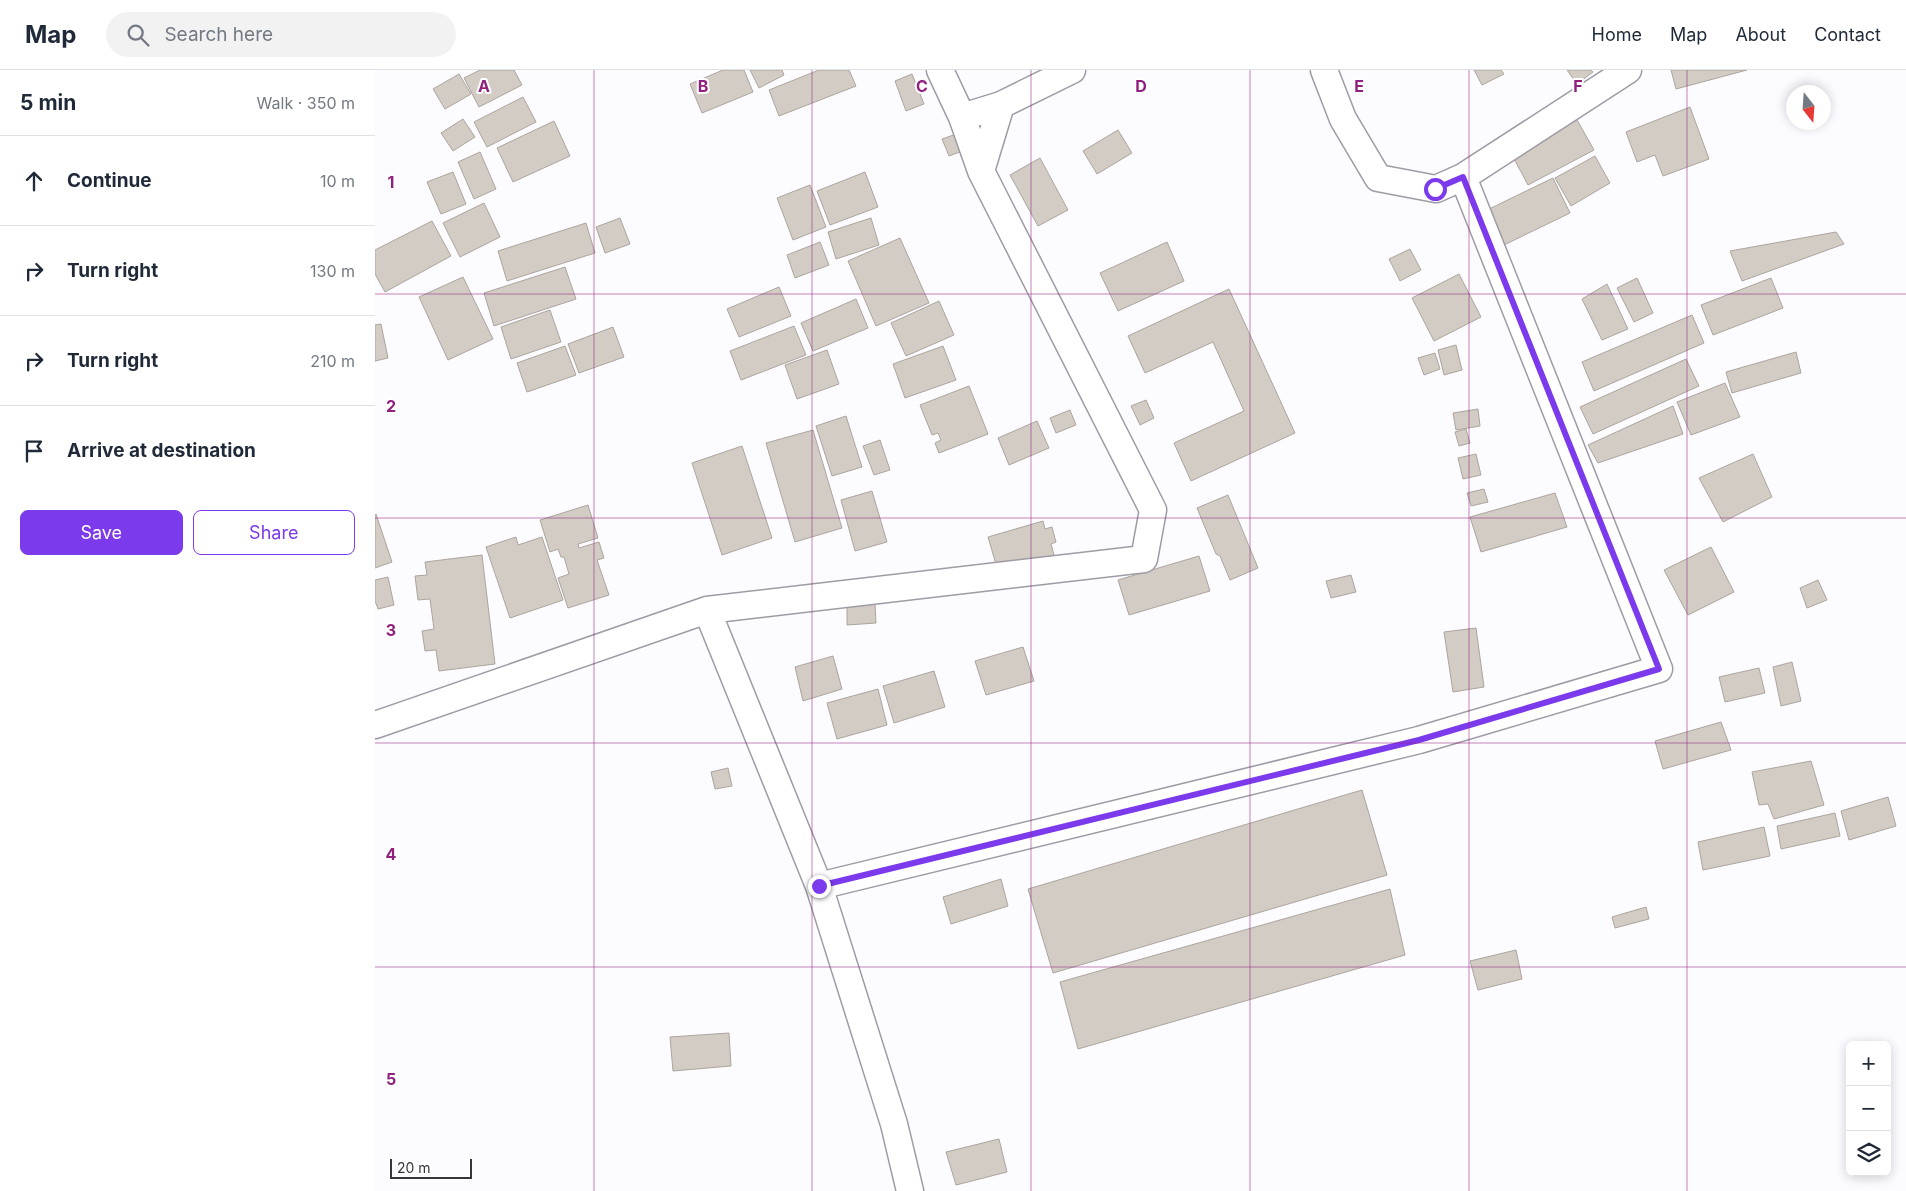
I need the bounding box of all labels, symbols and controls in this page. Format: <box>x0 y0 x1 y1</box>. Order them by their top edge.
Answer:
search box <box>106 12 456 57</box>
text: Map <box>25 20 76 49</box>
icon: search <box>124 21 152 49</box>
text: Search here <box>164 23 273 46</box>
text: Home <box>1592 24 1642 45</box>
text: Map <box>1670 24 1707 45</box>
text: About <box>1735 24 1786 45</box>
text: Contact <box>1814 24 1881 45</box>
text: A <box>478 76 490 96</box>
text: B <box>698 76 708 96</box>
text: C <box>916 76 928 96</box>
text: D <box>1135 76 1147 96</box>
text: E <box>1354 76 1364 96</box>
text: F <box>1573 76 1583 96</box>
north arrow <box>1786 85 1831 130</box>
text: 5 min <box>20 90 76 115</box>
text: Walk · 350 m <box>257 93 355 113</box>
icon: ahead <box>20 167 48 195</box>
text: Continue <box>67 169 152 192</box>
text: 10 m <box>320 171 355 191</box>
text: 1 <box>388 172 394 192</box>
route start <box>1424 178 1447 201</box>
icon: right <box>20 257 48 285</box>
text: Turn right <box>67 259 158 282</box>
text: 130 m <box>310 261 355 281</box>
icon: right <box>20 347 48 375</box>
text: Turn right <box>67 349 158 372</box>
text: 210 m <box>310 351 355 371</box>
text: 2 <box>386 396 396 416</box>
icon: arrive <box>20 437 48 465</box>
text: Arrive at destination <box>67 439 256 462</box>
button: Save <box>20 510 183 555</box>
button: Share <box>193 510 355 555</box>
text: 3 <box>386 620 396 640</box>
text: 4 <box>386 844 397 864</box>
route end <box>808 875 831 898</box>
map controls <box>1846 1041 1891 1176</box>
button: + <box>1846 1041 1891 1086</box>
text: 5 <box>386 1069 396 1089</box>
button: − <box>1846 1086 1891 1131</box>
button: layers <box>1846 1131 1891 1176</box>
scale bar <box>390 1156 473 1179</box>
text: 20 m <box>397 1159 431 1176</box>

